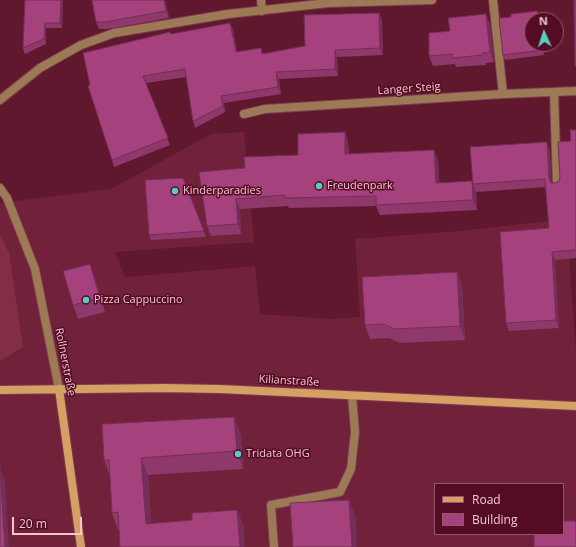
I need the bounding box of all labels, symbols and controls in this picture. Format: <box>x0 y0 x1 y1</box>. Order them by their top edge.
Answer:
north arrow <box>524 12 564 52</box>
text: N <box>539 13 548 28</box>
street label: Langer Steig <box>377 80 441 98</box>
place label: Freudenpark <box>327 179 393 193</box>
marker: Freudenpark <box>314 181 324 191</box>
place label: Kinderparadies <box>183 184 261 198</box>
marker: Kinderparadies <box>170 186 180 196</box>
place label: Pizza Cappuccino <box>94 293 183 307</box>
marker: Pizza Cappuccino <box>81 295 91 305</box>
street label: Rollnerstraße <box>52 327 78 397</box>
street label: Kilianstraße <box>258 373 320 389</box>
place label: Tridata OHG <box>246 447 310 461</box>
marker: Tridata OHG <box>233 449 243 459</box>
legend <box>434 483 564 535</box>
text: Road <box>472 491 501 508</box>
scale bar <box>14 509 84 535</box>
text: Building <box>472 511 517 528</box>
text: 20 m <box>19 515 47 532</box>

